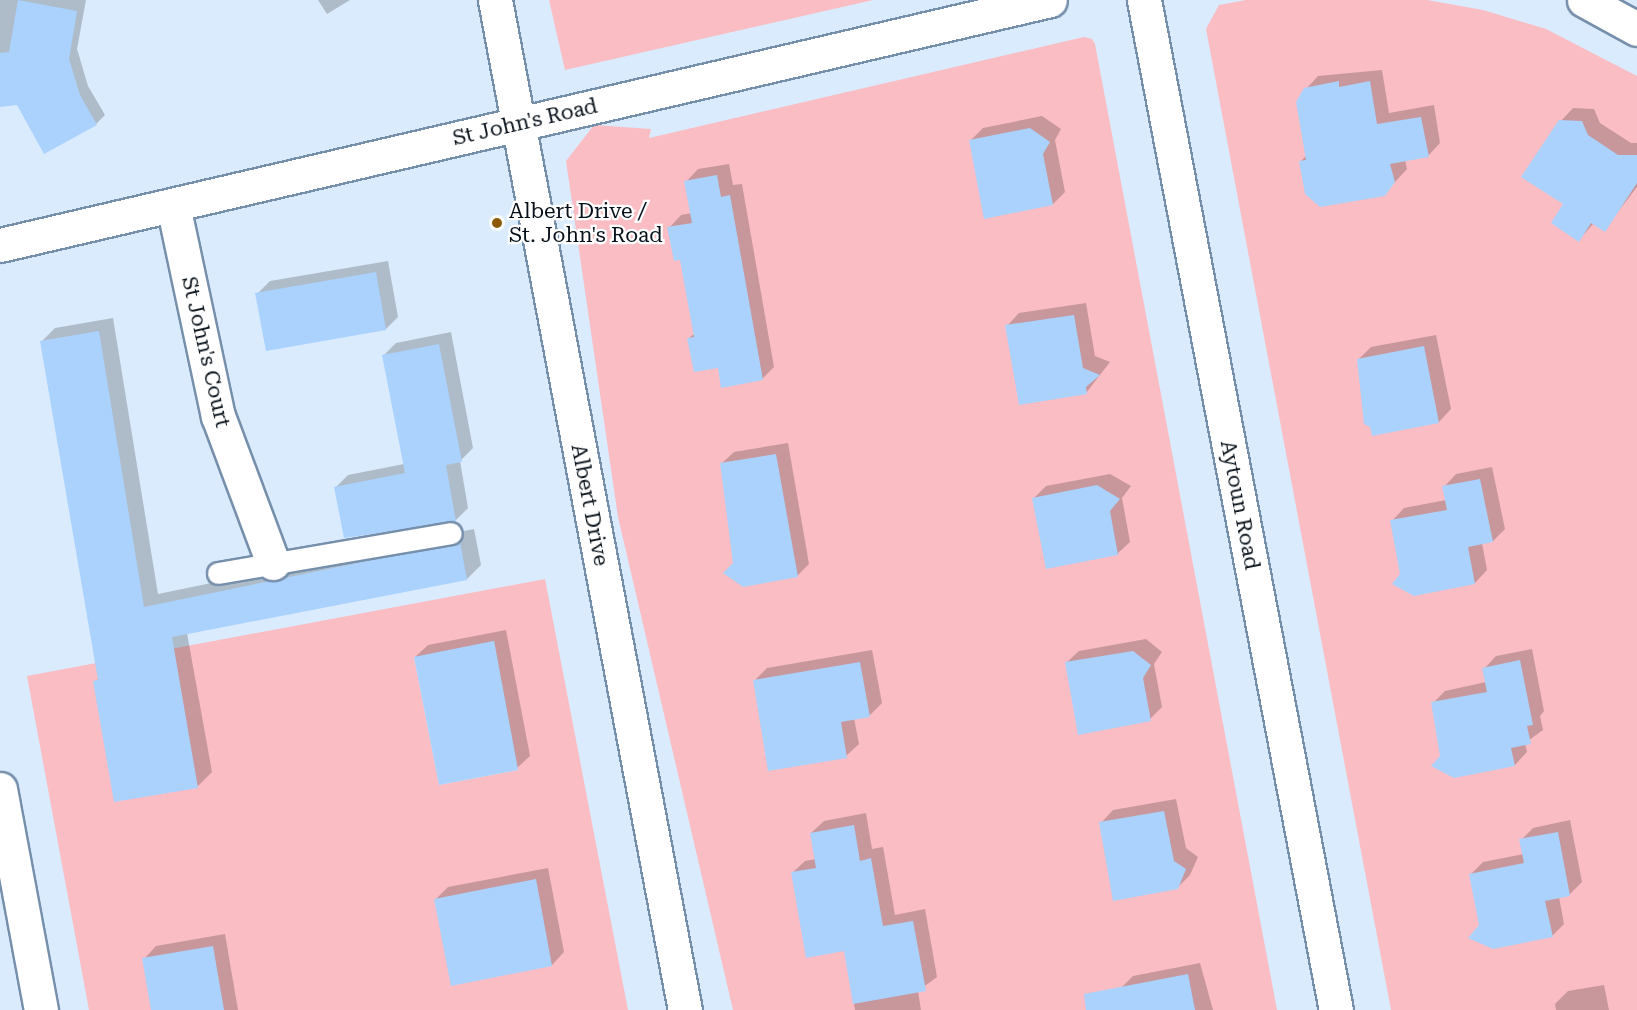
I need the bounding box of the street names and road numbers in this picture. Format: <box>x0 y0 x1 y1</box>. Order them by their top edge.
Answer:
street label: St John's Road <box>450 93 600 151</box>
street label: St John's Court <box>176 274 236 430</box>
street label: Aytoun Road <box>1215 438 1265 572</box>
street label: Albert Drive <box>566 442 614 568</box>

